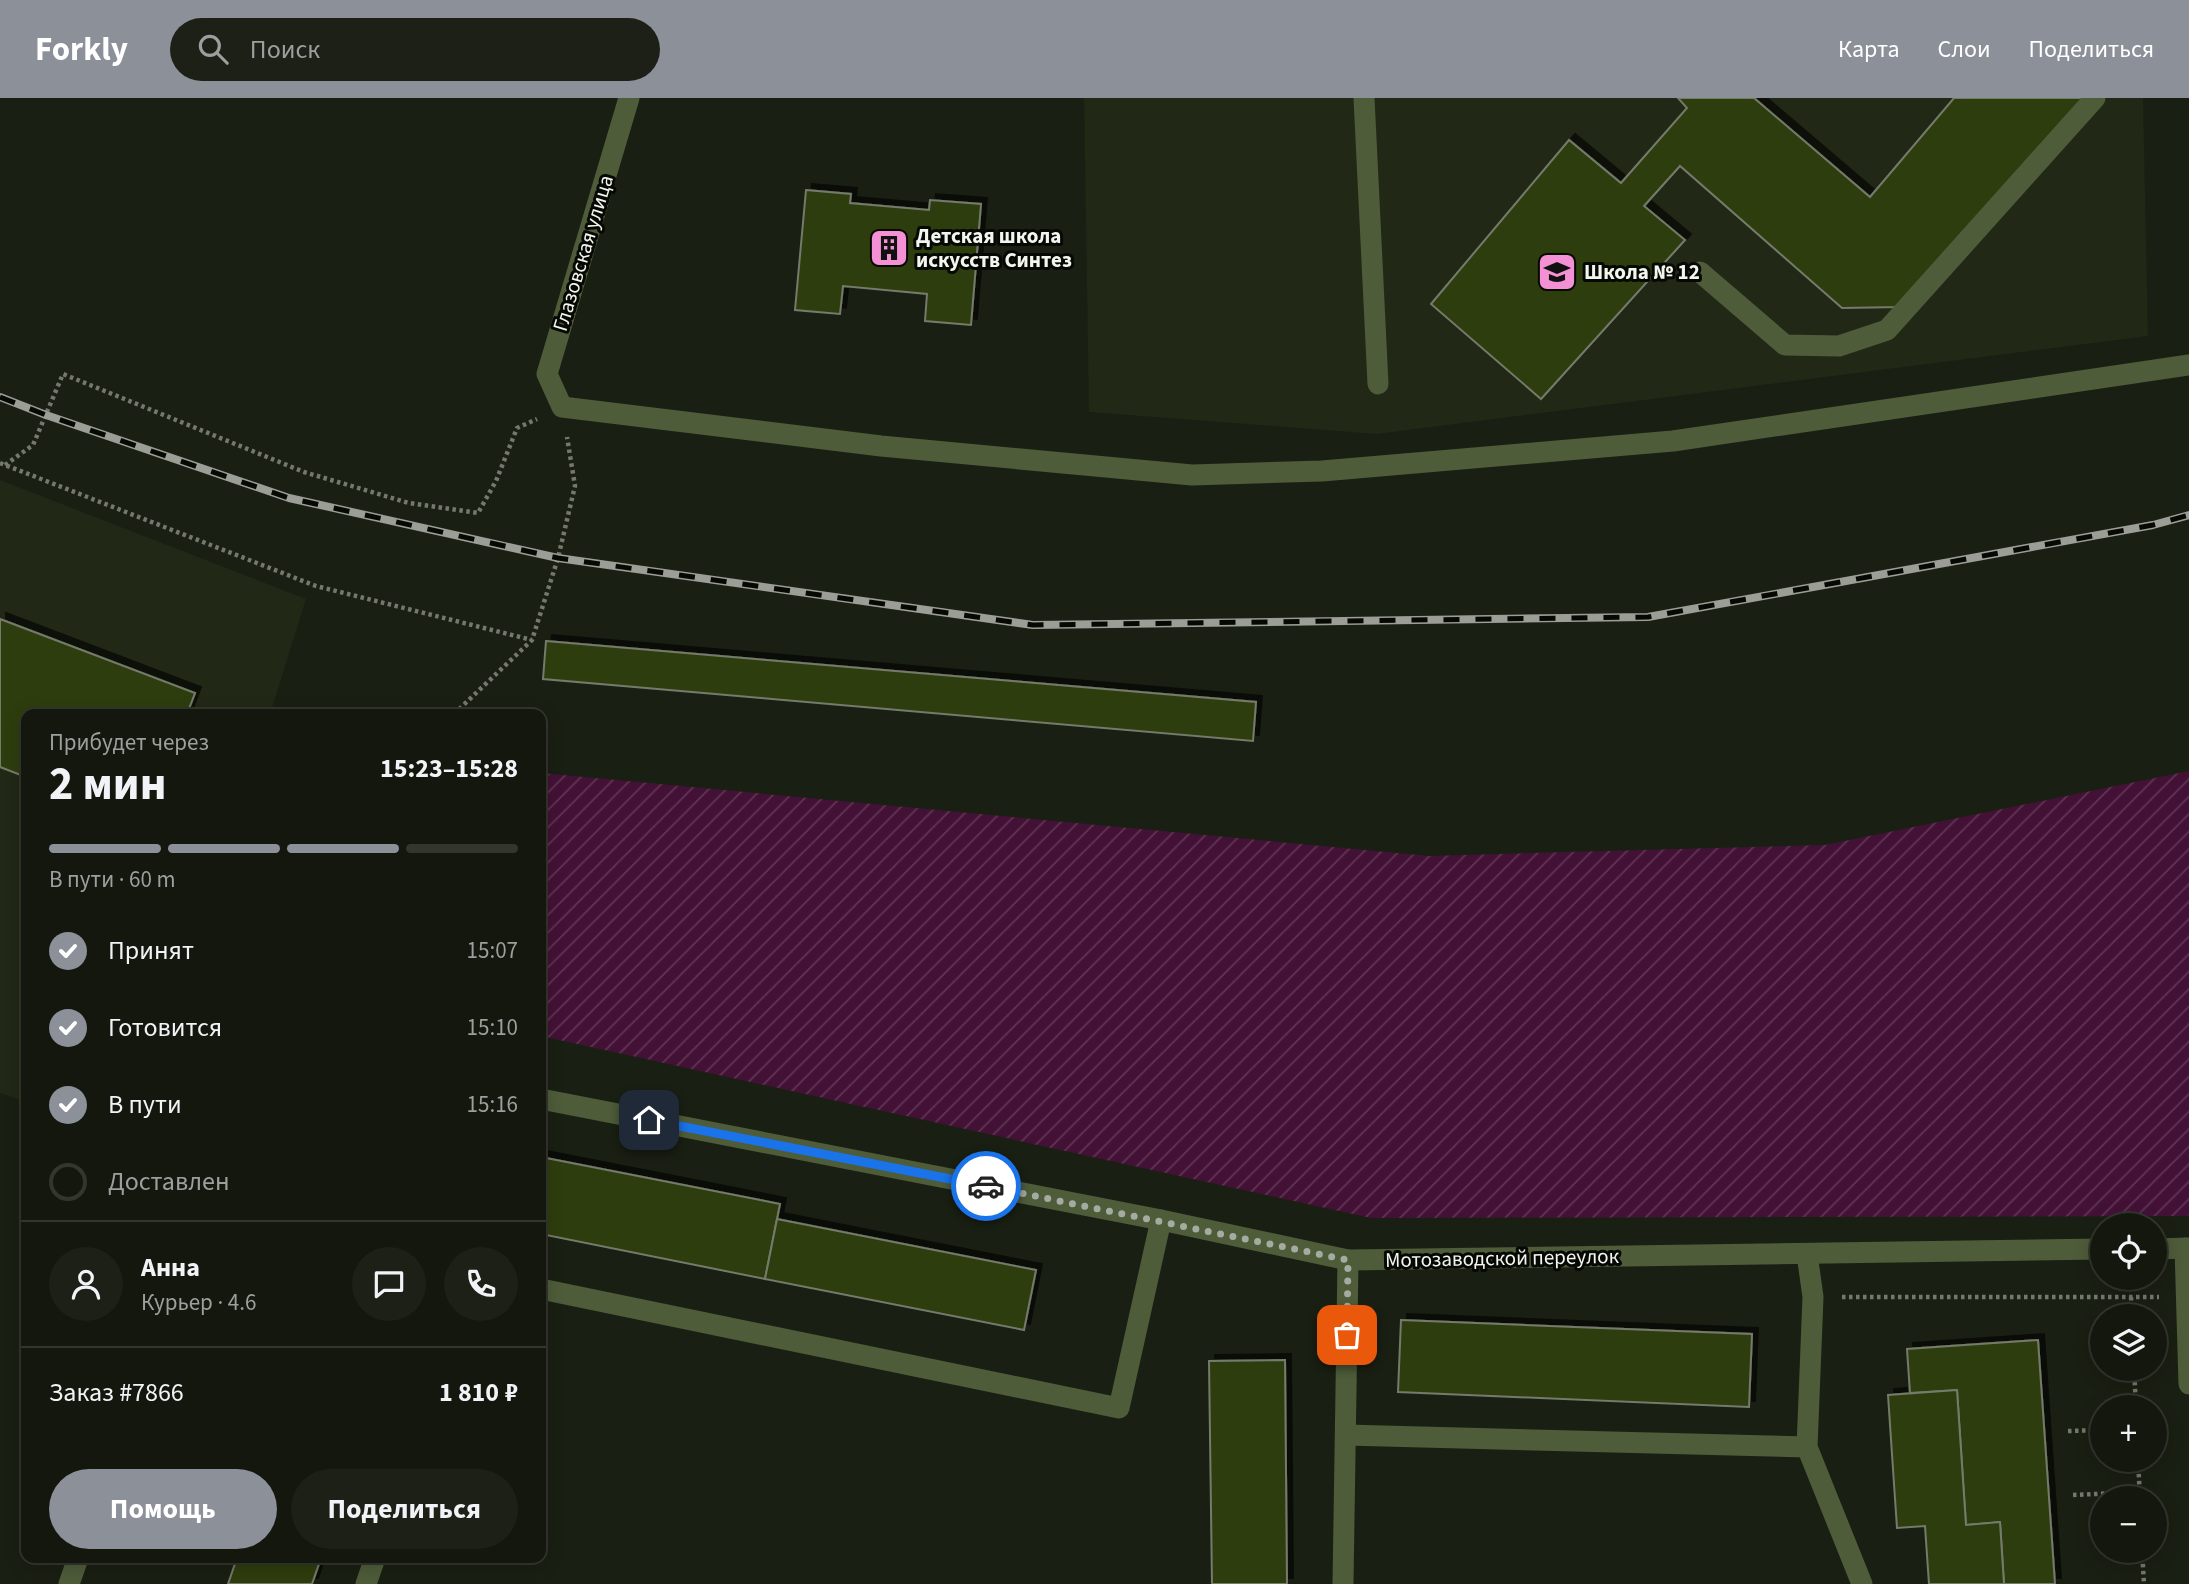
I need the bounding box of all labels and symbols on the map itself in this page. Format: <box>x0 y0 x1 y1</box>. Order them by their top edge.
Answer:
street label: Глазовская улица <box>545 171 621 335</box>
place label: Детская школа искусств Синтез <box>916 221 1072 275</box>
building icon: Детская школа искусств Синтез <box>868 227 910 269</box>
school or university icon: Школа № 12 <box>1536 251 1578 293</box>
place label: Школа № 12 <box>1584 257 1700 287</box>
pin <box>619 1090 679 1150</box>
courier <box>951 1151 1021 1221</box>
street label: Мотозаводской переулок <box>1385 1241 1620 1275</box>
pin <box>1317 1305 1377 1365</box>

